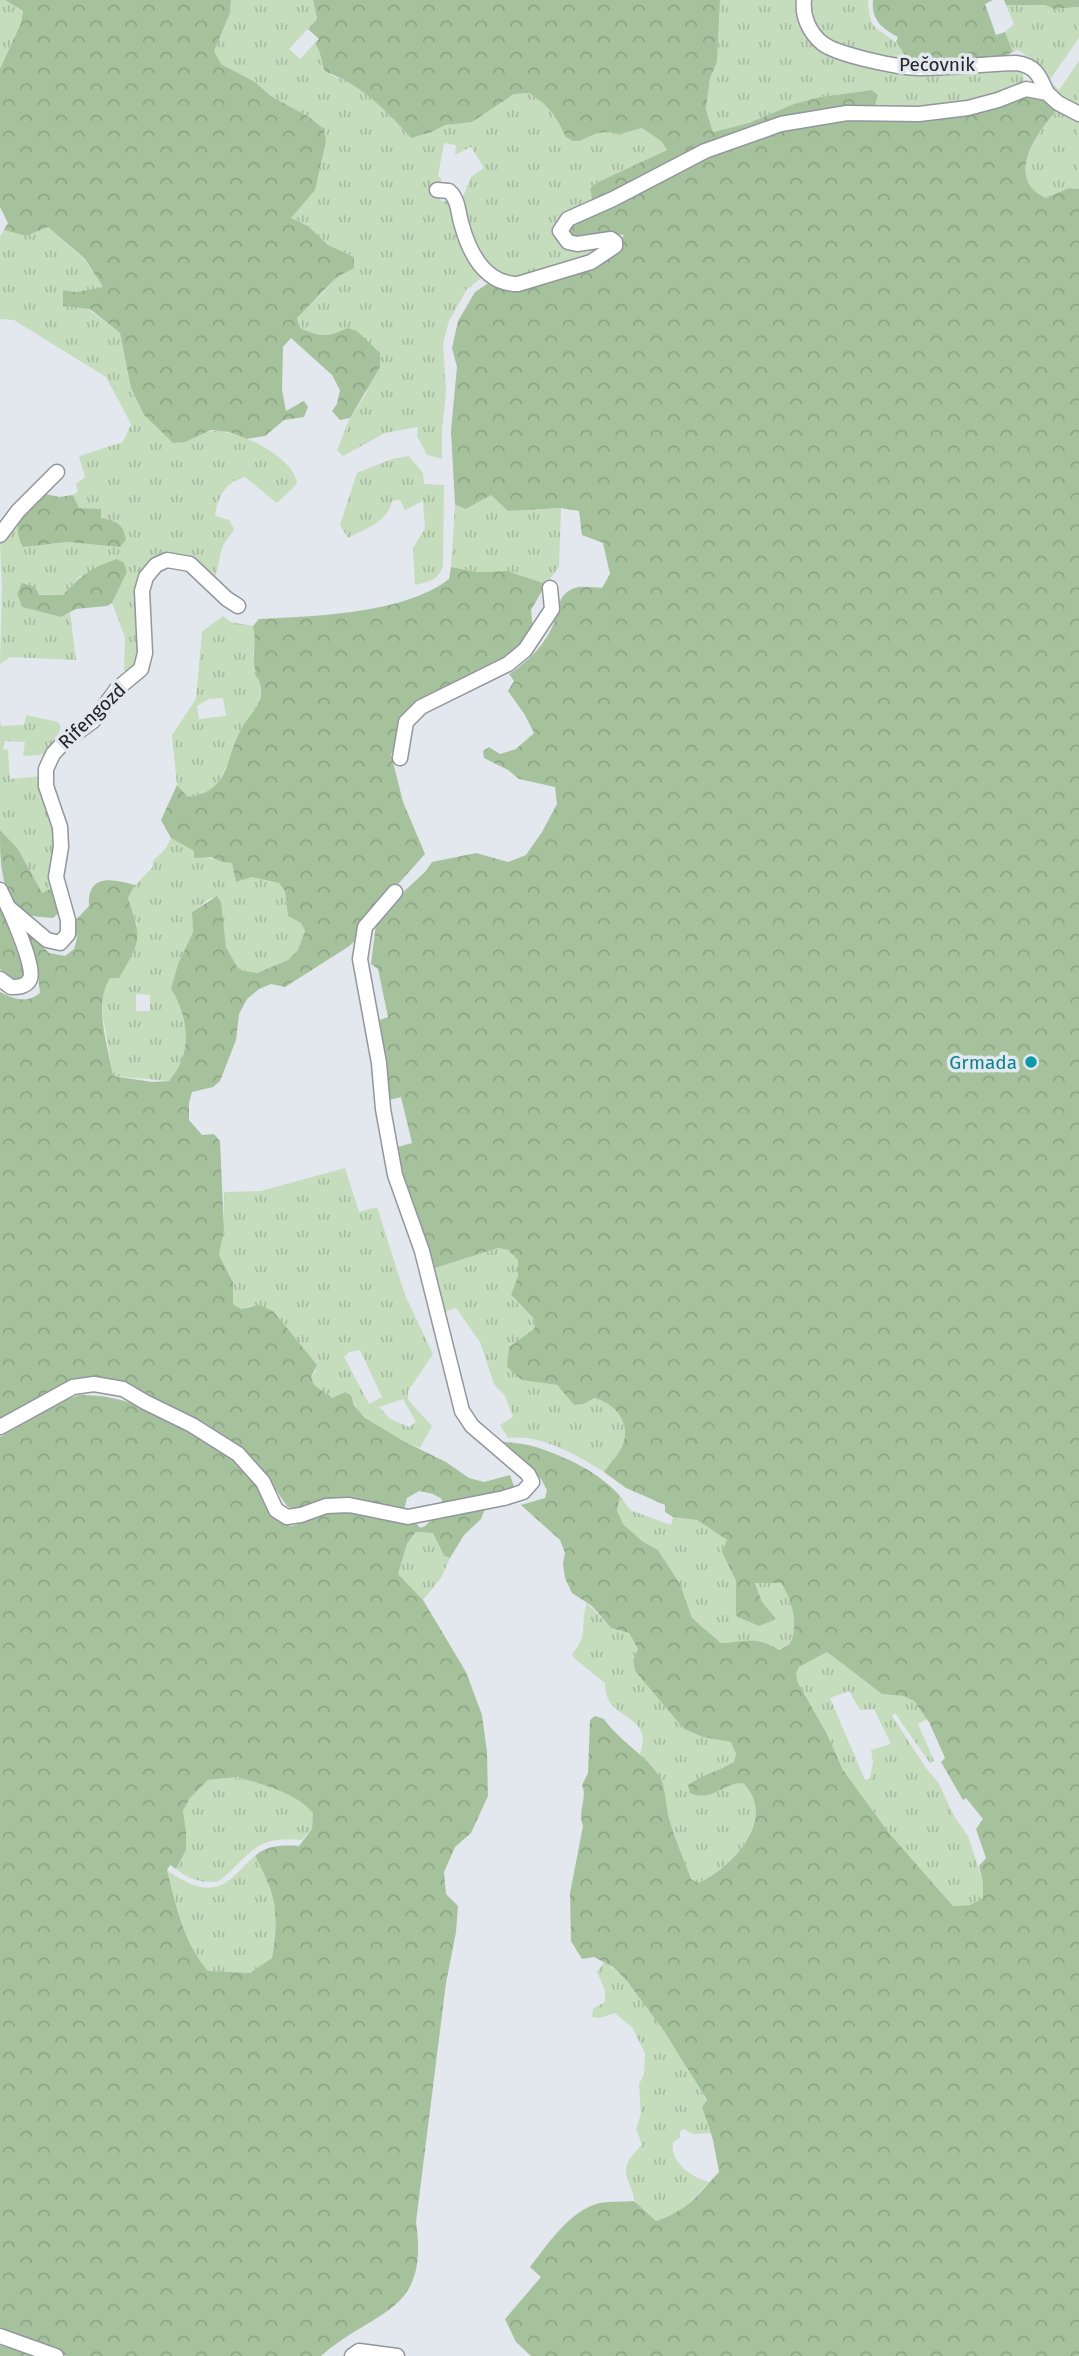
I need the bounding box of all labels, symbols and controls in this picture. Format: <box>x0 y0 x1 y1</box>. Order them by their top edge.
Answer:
street label: Pečovnik <box>899 53 975 76</box>
street label: Rifengozd <box>54 678 130 754</box>
place label: Grmada <box>949 1051 1017 1074</box>
marker: Grmada <box>1023 1054 1039 1070</box>

